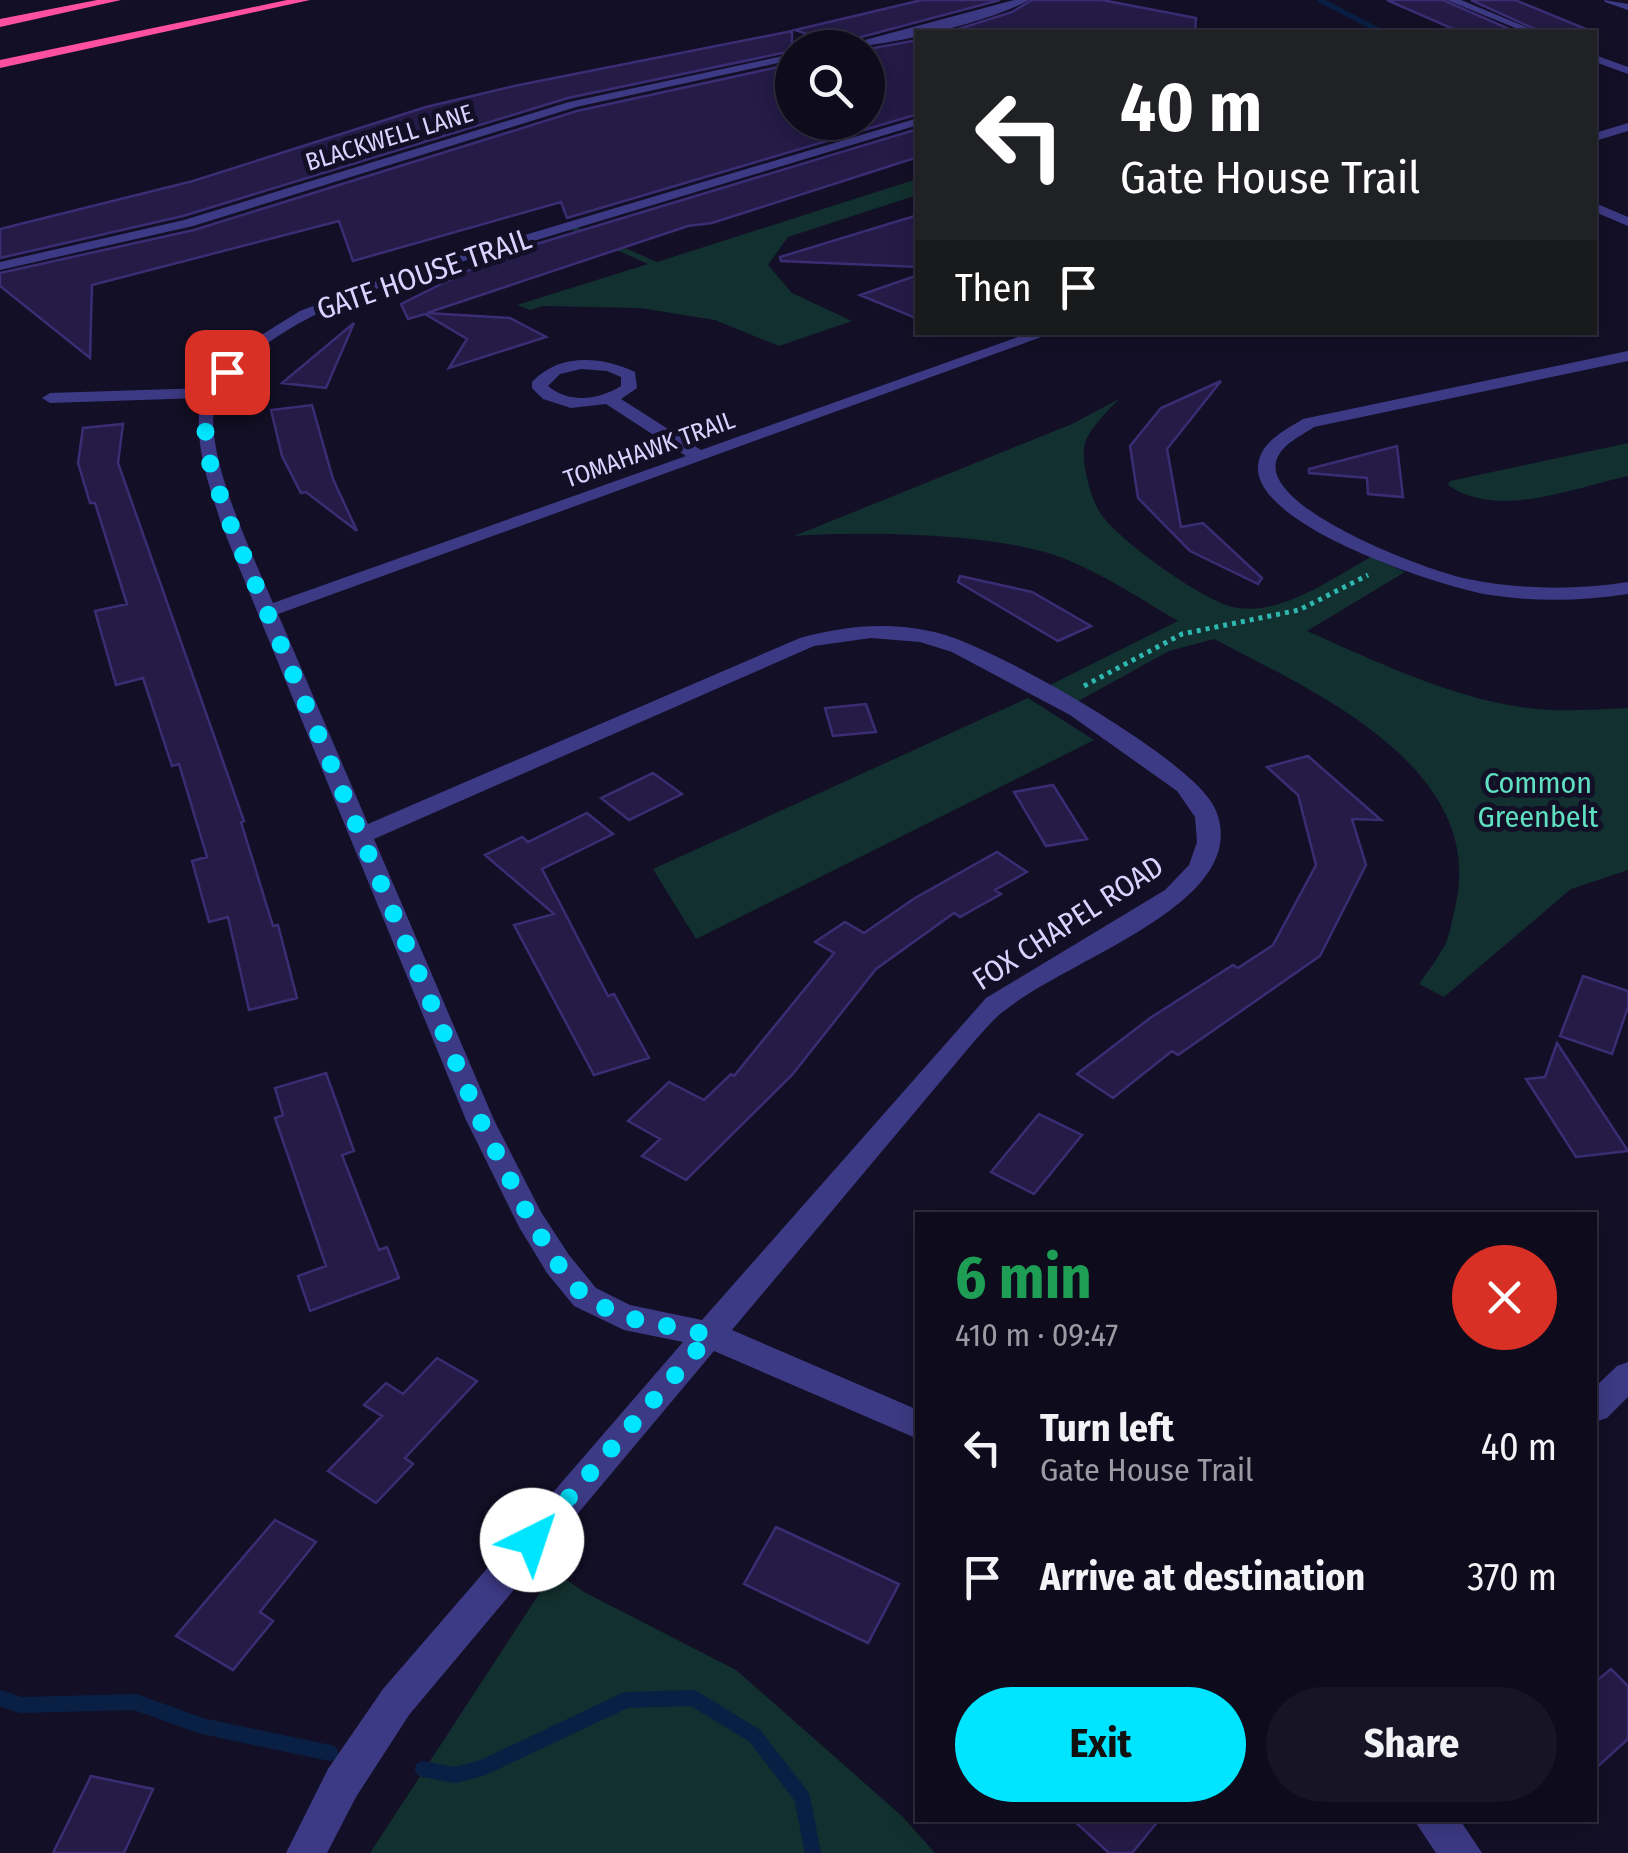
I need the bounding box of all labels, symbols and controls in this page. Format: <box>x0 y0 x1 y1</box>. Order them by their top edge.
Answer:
map controls <box>775 30 885 140</box>
button: search <box>775 30 885 140</box>
text: 40 m <box>1120 66 1262 150</box>
icon: left <box>955 70 1085 200</box>
street label: BLACKWELL LANE <box>302 98 476 178</box>
text: Gate House Trail <box>1120 151 1420 205</box>
street label: GATE HOUSE TRAIL <box>312 220 536 328</box>
icon: arrive <box>1051 260 1106 315</box>
text: Then <box>955 265 1031 311</box>
pin <box>185 330 270 415</box>
icon: arrive <box>200 345 255 400</box>
street label: TOMAHAWK TRAIL <box>560 405 739 495</box>
park label: Common Greenbelt <box>1478 765 1599 835</box>
street label: FOX CHAPEL ROAD <box>966 848 1170 998</box>
text: 6 min <box>955 1242 1092 1314</box>
button: close <box>1452 1245 1557 1350</box>
text: 410 m · 09:47 <box>955 1316 1118 1354</box>
text: Turn left <box>1040 1405 1174 1451</box>
icon: left <box>955 1420 1010 1475</box>
text: 40 m <box>1481 1424 1557 1470</box>
text: Gate House Trail <box>1040 1451 1254 1489</box>
position arrow <box>480 1488 584 1592</box>
icon: arrive <box>955 1550 1010 1605</box>
text: Arrive at destination <box>1040 1554 1365 1600</box>
text: 370 m <box>1467 1554 1557 1600</box>
button: Exit <box>955 1687 1246 1802</box>
button: Share <box>1266 1687 1557 1802</box>

